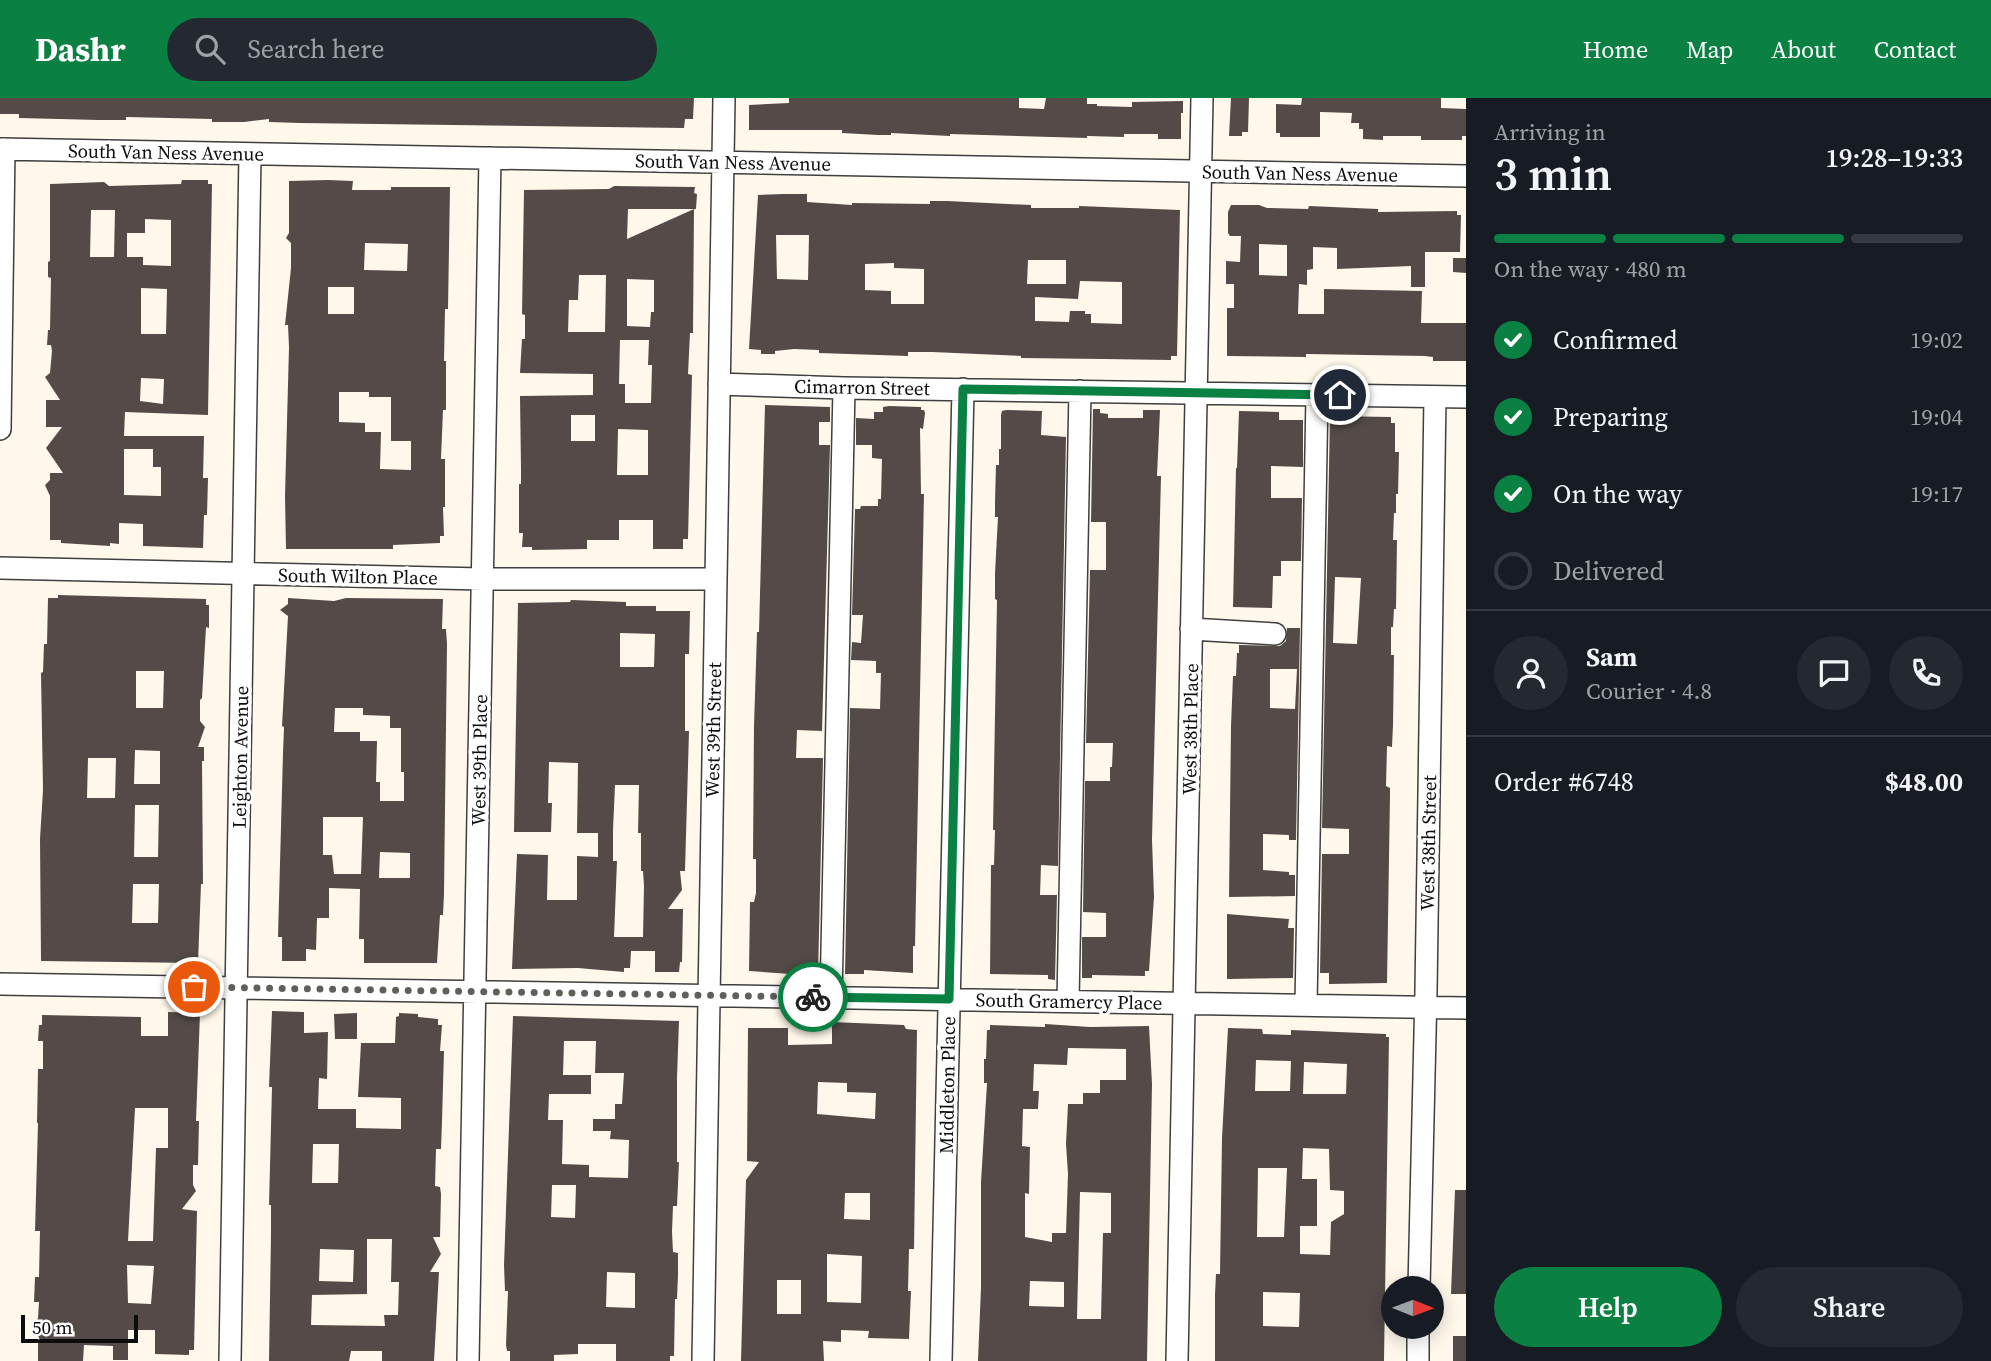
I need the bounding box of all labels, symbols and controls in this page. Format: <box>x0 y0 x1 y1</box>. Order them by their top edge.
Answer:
search box <box>167 18 657 81</box>
text: Dashr <box>35 27 125 72</box>
icon: search <box>191 30 229 68</box>
text: Search here <box>247 31 385 67</box>
text: Home <box>1583 33 1648 66</box>
text: Map <box>1686 33 1733 66</box>
text: About <box>1771 33 1836 66</box>
text: Contact <box>1874 33 1956 66</box>
text: Arriving in <box>1494 116 1606 148</box>
street label: South Van Ness Avenue <box>68 137 264 167</box>
text: 19:28–19:33 <box>1826 140 1963 176</box>
text: 3 min <box>1494 142 1612 205</box>
street label: South Van Ness Avenue <box>635 147 831 177</box>
street label: South Van Ness Avenue <box>1202 158 1398 188</box>
text: On the way · 480 m <box>1494 253 1687 285</box>
icon: check <box>1494 321 1532 359</box>
text: Confirmed <box>1553 322 1678 358</box>
text: 19:02 <box>1910 324 1963 356</box>
pin <box>1310 365 1370 425</box>
street label: Cimarron Street <box>794 373 931 401</box>
icon: home <box>1321 376 1359 414</box>
icon: check <box>1494 398 1532 436</box>
text: Preparing <box>1553 399 1668 435</box>
text: 19:04 <box>1910 401 1963 433</box>
icon: check <box>1494 475 1532 513</box>
text: On the way <box>1553 476 1682 512</box>
text: 19:17 <box>1910 478 1963 510</box>
text: Delivered <box>1553 553 1664 589</box>
street label: South Wilton Place <box>278 562 438 590</box>
button: person <box>1494 636 1568 710</box>
button: chat <box>1797 636 1871 710</box>
button: phone <box>1889 636 1963 710</box>
text: Sam <box>1586 639 1637 675</box>
street label: West 39th Street <box>699 661 727 798</box>
street label: West 38th Place <box>1176 663 1204 795</box>
text: Courier · 4.8 <box>1586 675 1712 707</box>
street label: Leighton Avenue <box>226 685 254 829</box>
street label: West 39th Place <box>465 694 493 826</box>
text: Order #6748 <box>1494 764 1634 800</box>
text: $48.00 <box>1885 764 1963 800</box>
street label: West 38th Street <box>1414 774 1442 911</box>
pin <box>164 957 224 1017</box>
courier <box>778 962 848 1032</box>
icon: bag <box>175 968 213 1006</box>
icon: bike <box>794 978 832 1016</box>
street label: South Gramercy Place <box>975 986 1163 1016</box>
street label: Middleton Place <box>933 1016 961 1154</box>
button: Help <box>1494 1267 1722 1347</box>
button: Share <box>1736 1267 1963 1347</box>
north arrow <box>1381 1276 1444 1339</box>
map controls <box>1381 1276 1444 1339</box>
scale bar <box>21 1312 138 1344</box>
text: 50 m <box>32 1314 73 1340</box>

